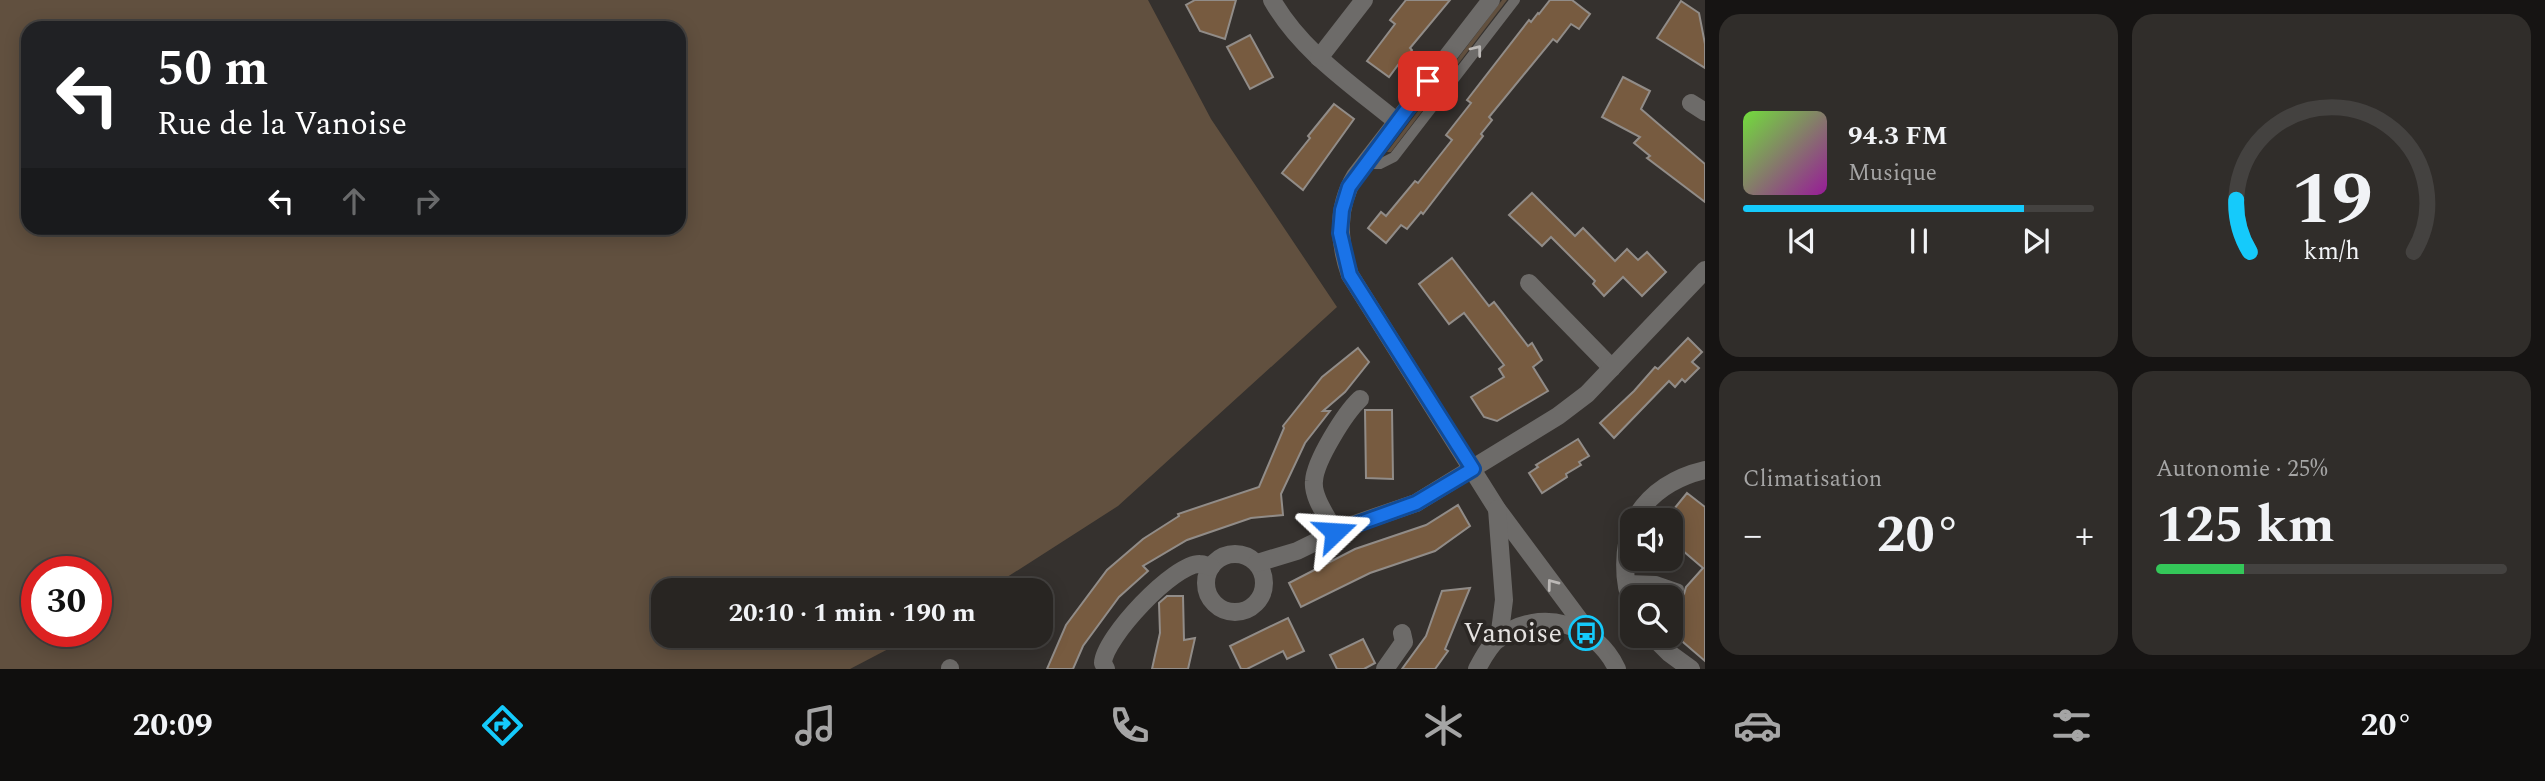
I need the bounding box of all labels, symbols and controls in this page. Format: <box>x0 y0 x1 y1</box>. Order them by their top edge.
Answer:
text: 50 m <box>157 32 268 107</box>
one-way arrow <box>1468 46 1481 58</box>
icon: left <box>42 49 133 140</box>
pin <box>1398 51 1458 111</box>
icon: arrive <box>1409 62 1447 100</box>
text: Rue de la Vanoise <box>157 100 407 149</box>
text: 94.3 FM <box>1848 116 1948 156</box>
text: 19 <box>2291 145 2372 256</box>
text: Musique <box>1848 156 1937 191</box>
icon: left <box>262 182 300 220</box>
icon: ahead <box>335 182 373 220</box>
icon: right <box>408 182 446 220</box>
icon: previous <box>1783 222 1821 260</box>
icon: pause <box>1900 222 1938 260</box>
icon: next <box>2017 222 2055 260</box>
text: km/h <box>2303 233 2360 271</box>
text: Autonomie · 25% <box>2156 452 2328 487</box>
text: Climatisation <box>1743 462 1882 497</box>
text: 125 km <box>2156 486 2335 565</box>
position arrow <box>1298 495 1372 569</box>
text: 20° <box>1876 496 1961 575</box>
text: − <box>1743 507 1762 565</box>
text: + <box>2075 507 2094 565</box>
map controls <box>1620 508 1683 648</box>
button: sound <box>1620 508 1683 571</box>
speed limit sign: 30 <box>21 556 112 647</box>
one-way arrow <box>1547 579 1560 591</box>
button: search <box>1620 585 1683 648</box>
text: 20:10 · 1 min · 190 m <box>728 593 976 633</box>
place label: Vanoise <box>1463 612 1562 655</box>
bus stop icon: Vanoise <box>1567 614 1605 652</box>
text: 20:09 <box>132 701 213 750</box>
icon: directions <box>478 701 527 750</box>
icon: music <box>791 701 840 750</box>
icon: phone <box>1105 701 1154 750</box>
icon: climate <box>1419 701 1468 750</box>
icon: car <box>1733 701 1782 750</box>
icon: filters <box>2047 701 2096 750</box>
text: 20° <box>2361 701 2413 750</box>

